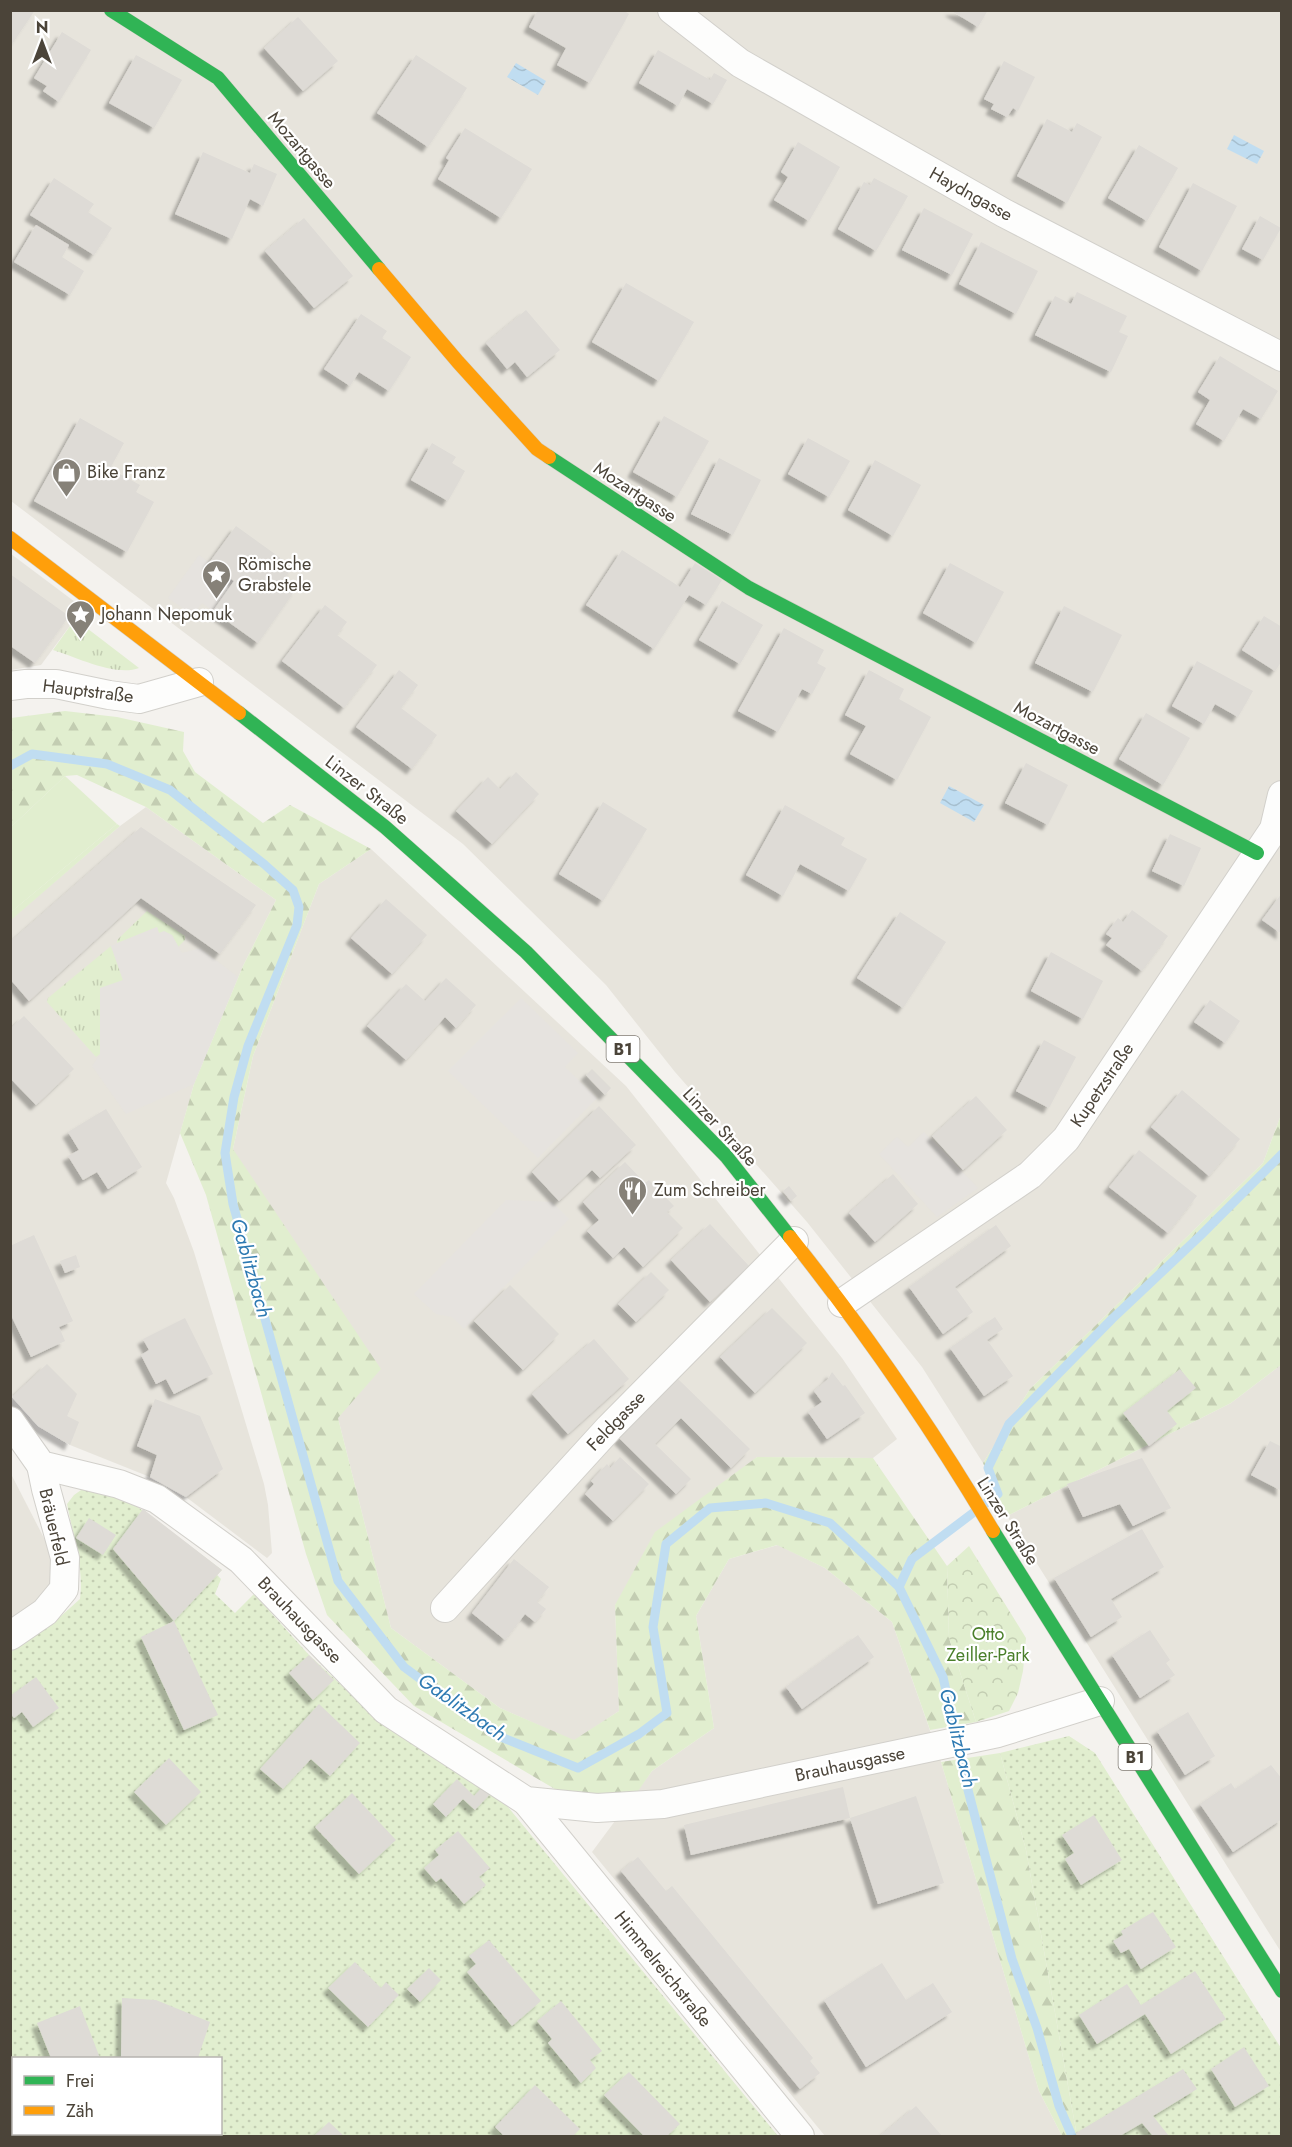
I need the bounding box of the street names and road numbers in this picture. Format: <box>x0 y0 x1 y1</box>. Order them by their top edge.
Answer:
street label: Mozartgasse <box>262 106 342 194</box>
street label: Haydngasse <box>925 160 1017 228</box>
street label: Mozartgasse <box>588 455 682 529</box>
street label: Hauptstraße <box>41 673 135 709</box>
street label: Mozartgasse <box>1009 694 1105 762</box>
street label: Linzer Straße <box>320 749 414 831</box>
road number: B1 <box>606 1036 640 1062</box>
street label: Kupetzstraße <box>1064 1037 1140 1133</box>
street label: Linzer Straße <box>677 1082 763 1172</box>
street label: Feldgasse <box>581 1385 651 1457</box>
street label: Linzer Straße <box>971 1472 1045 1570</box>
street label: Bräuerfeld <box>32 1486 76 1568</box>
street label: Brauhausgasse <box>252 1571 348 1669</box>
street label: Brauhausgasse <box>793 1740 907 1788</box>
road number: B1 <box>1118 1744 1152 1770</box>
street label: Himmelreichstraße <box>608 1905 718 2033</box>

